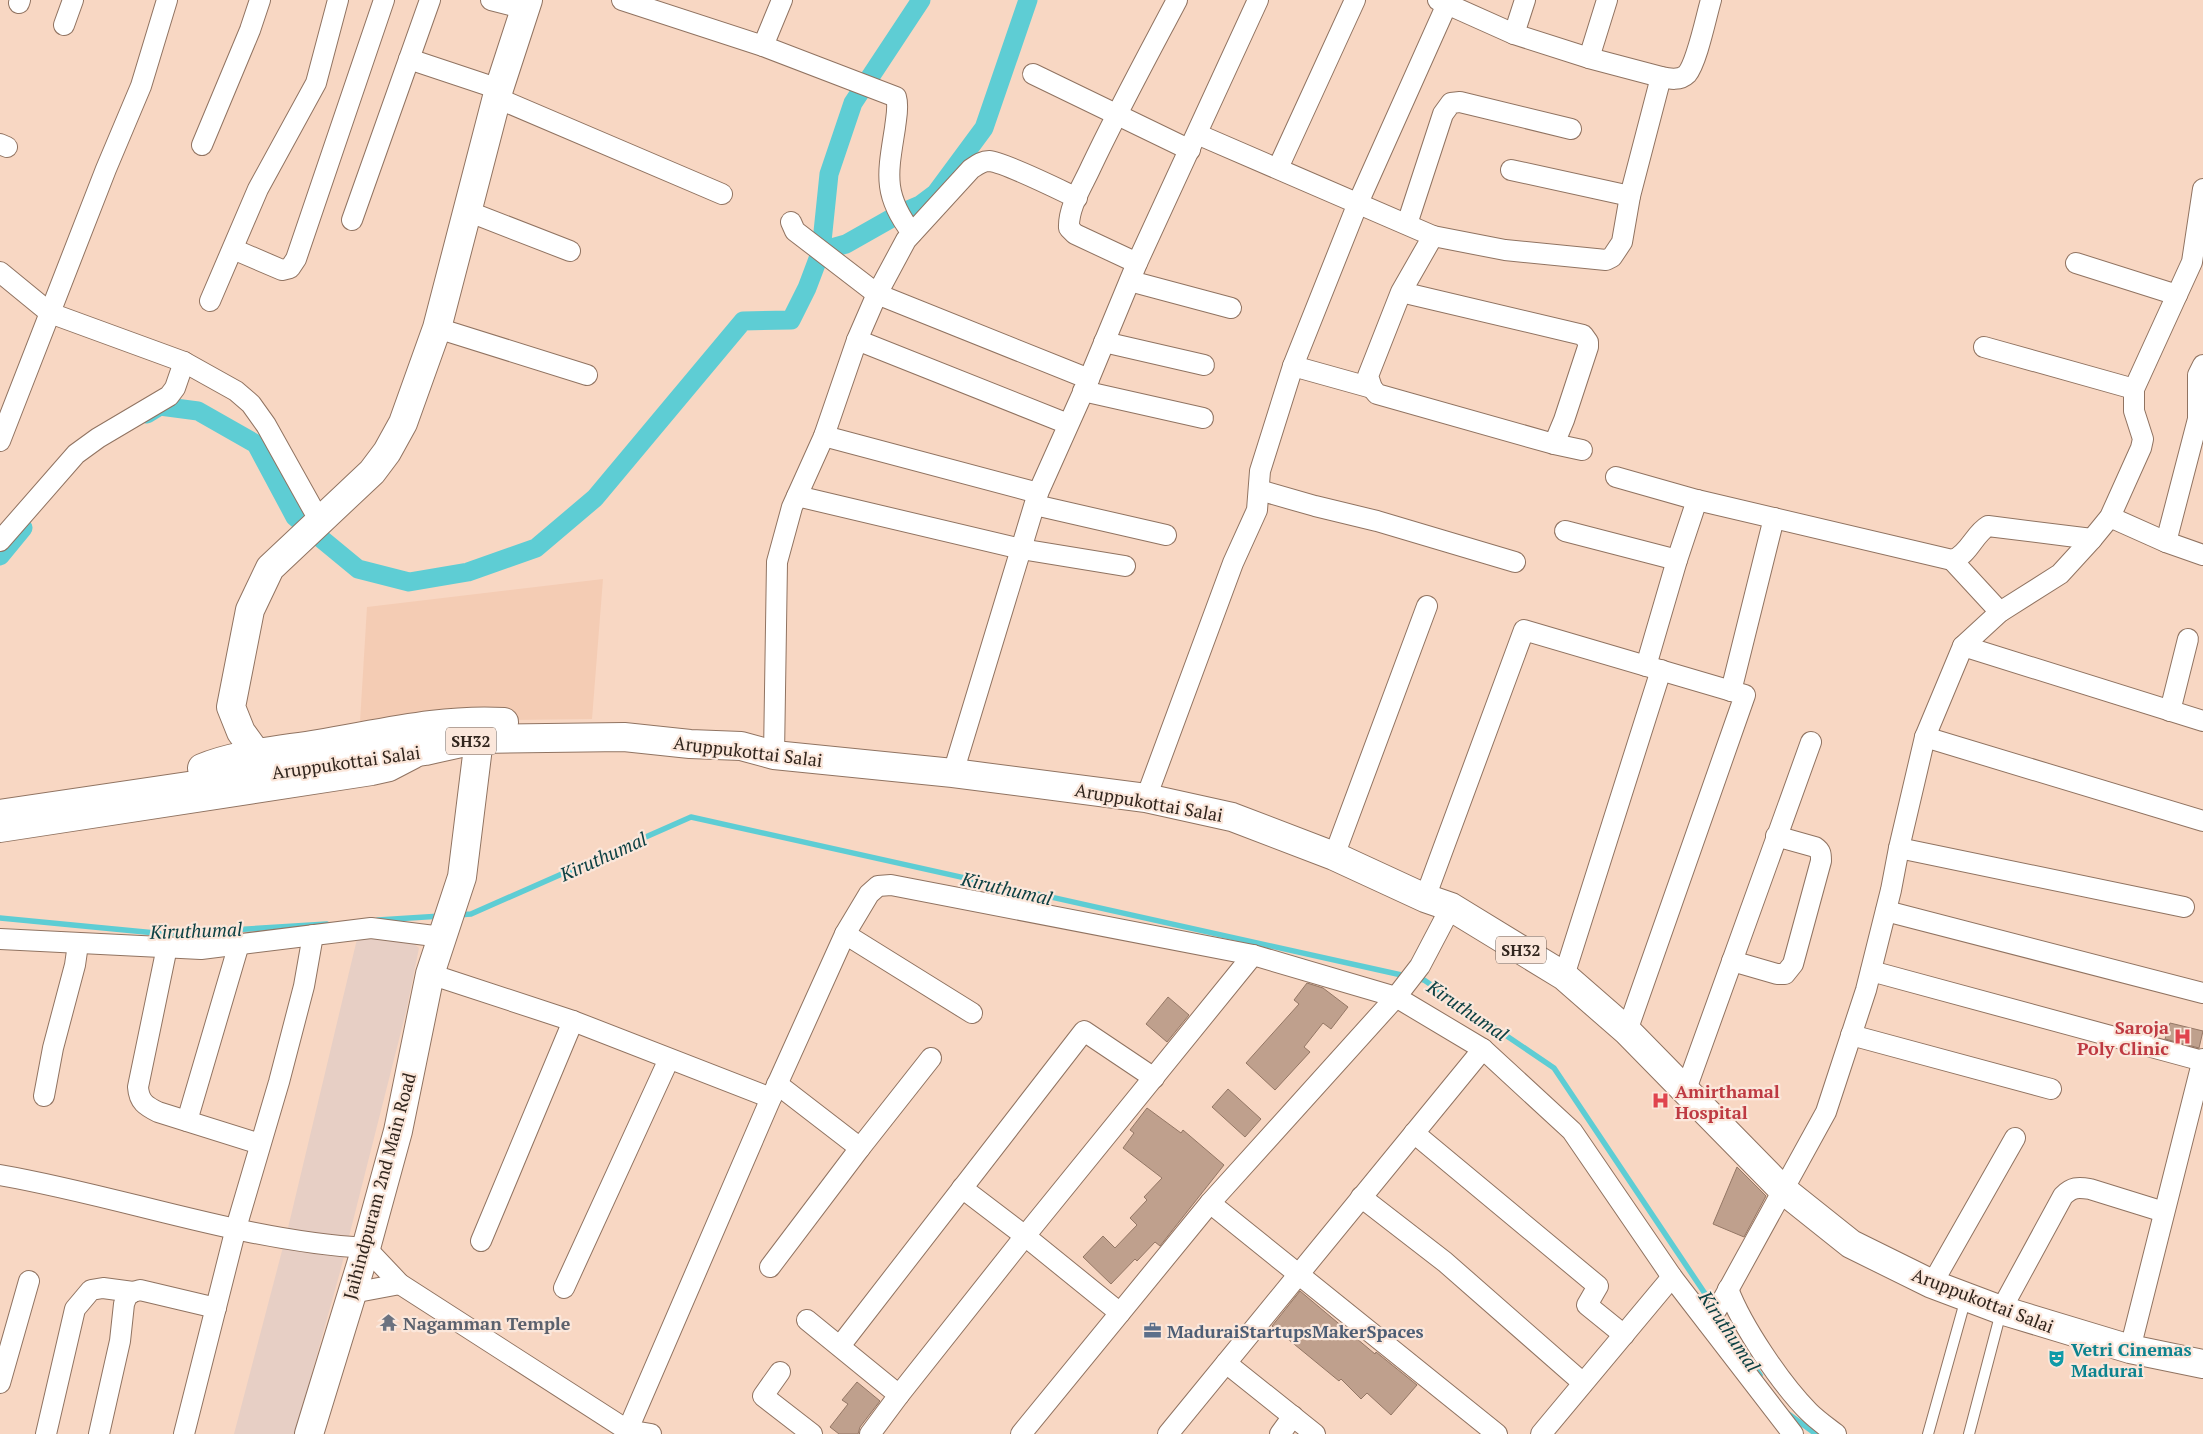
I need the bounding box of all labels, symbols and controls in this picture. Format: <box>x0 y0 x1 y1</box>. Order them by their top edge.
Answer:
road number: SH32 <box>446 728 496 754</box>
street label: Aruppukottai Salai <box>672 730 824 772</box>
street label: Aruppukottai Salai <box>270 740 422 784</box>
street label: Aruppukottai Salai <box>1073 777 1225 827</box>
water label: Kiruthumal <box>555 825 651 887</box>
water label: Kiruthumal <box>958 865 1056 911</box>
water label: Kiruthumal <box>148 916 243 944</box>
road number: SH32 <box>1496 936 1546 964</box>
water label: Kiruthumal <box>1422 973 1514 1047</box>
place label: Saroja Poly Clinic <box>2077 1015 2169 1060</box>
hospital icon: Saroja Poly Clinic <box>2173 1027 2193 1047</box>
street label: Jaihindpuram 2nd Main Road <box>337 1070 421 1302</box>
place label: Amirthamal Hospital <box>1675 1079 1780 1124</box>
hospital icon: Amirthamal Hospital <box>1651 1091 1671 1111</box>
street label: Aruppukottai Salai <box>1909 1262 2057 1338</box>
water label: Kiruthumal <box>1693 1285 1767 1377</box>
place label: Nagamman Temple <box>403 1311 571 1335</box>
temple icon: Nagamman Temple <box>379 1313 399 1333</box>
place label: MaduraiStartupsMakerSpaces <box>1167 1319 1424 1343</box>
office icon: MaduraiStartupsMakerSpaces <box>1143 1321 1163 1341</box>
place label: Vetri Cinemas Madurai <box>2071 1337 2192 1382</box>
theatre icon: Vetri Cinemas Madurai <box>2047 1349 2067 1369</box>

